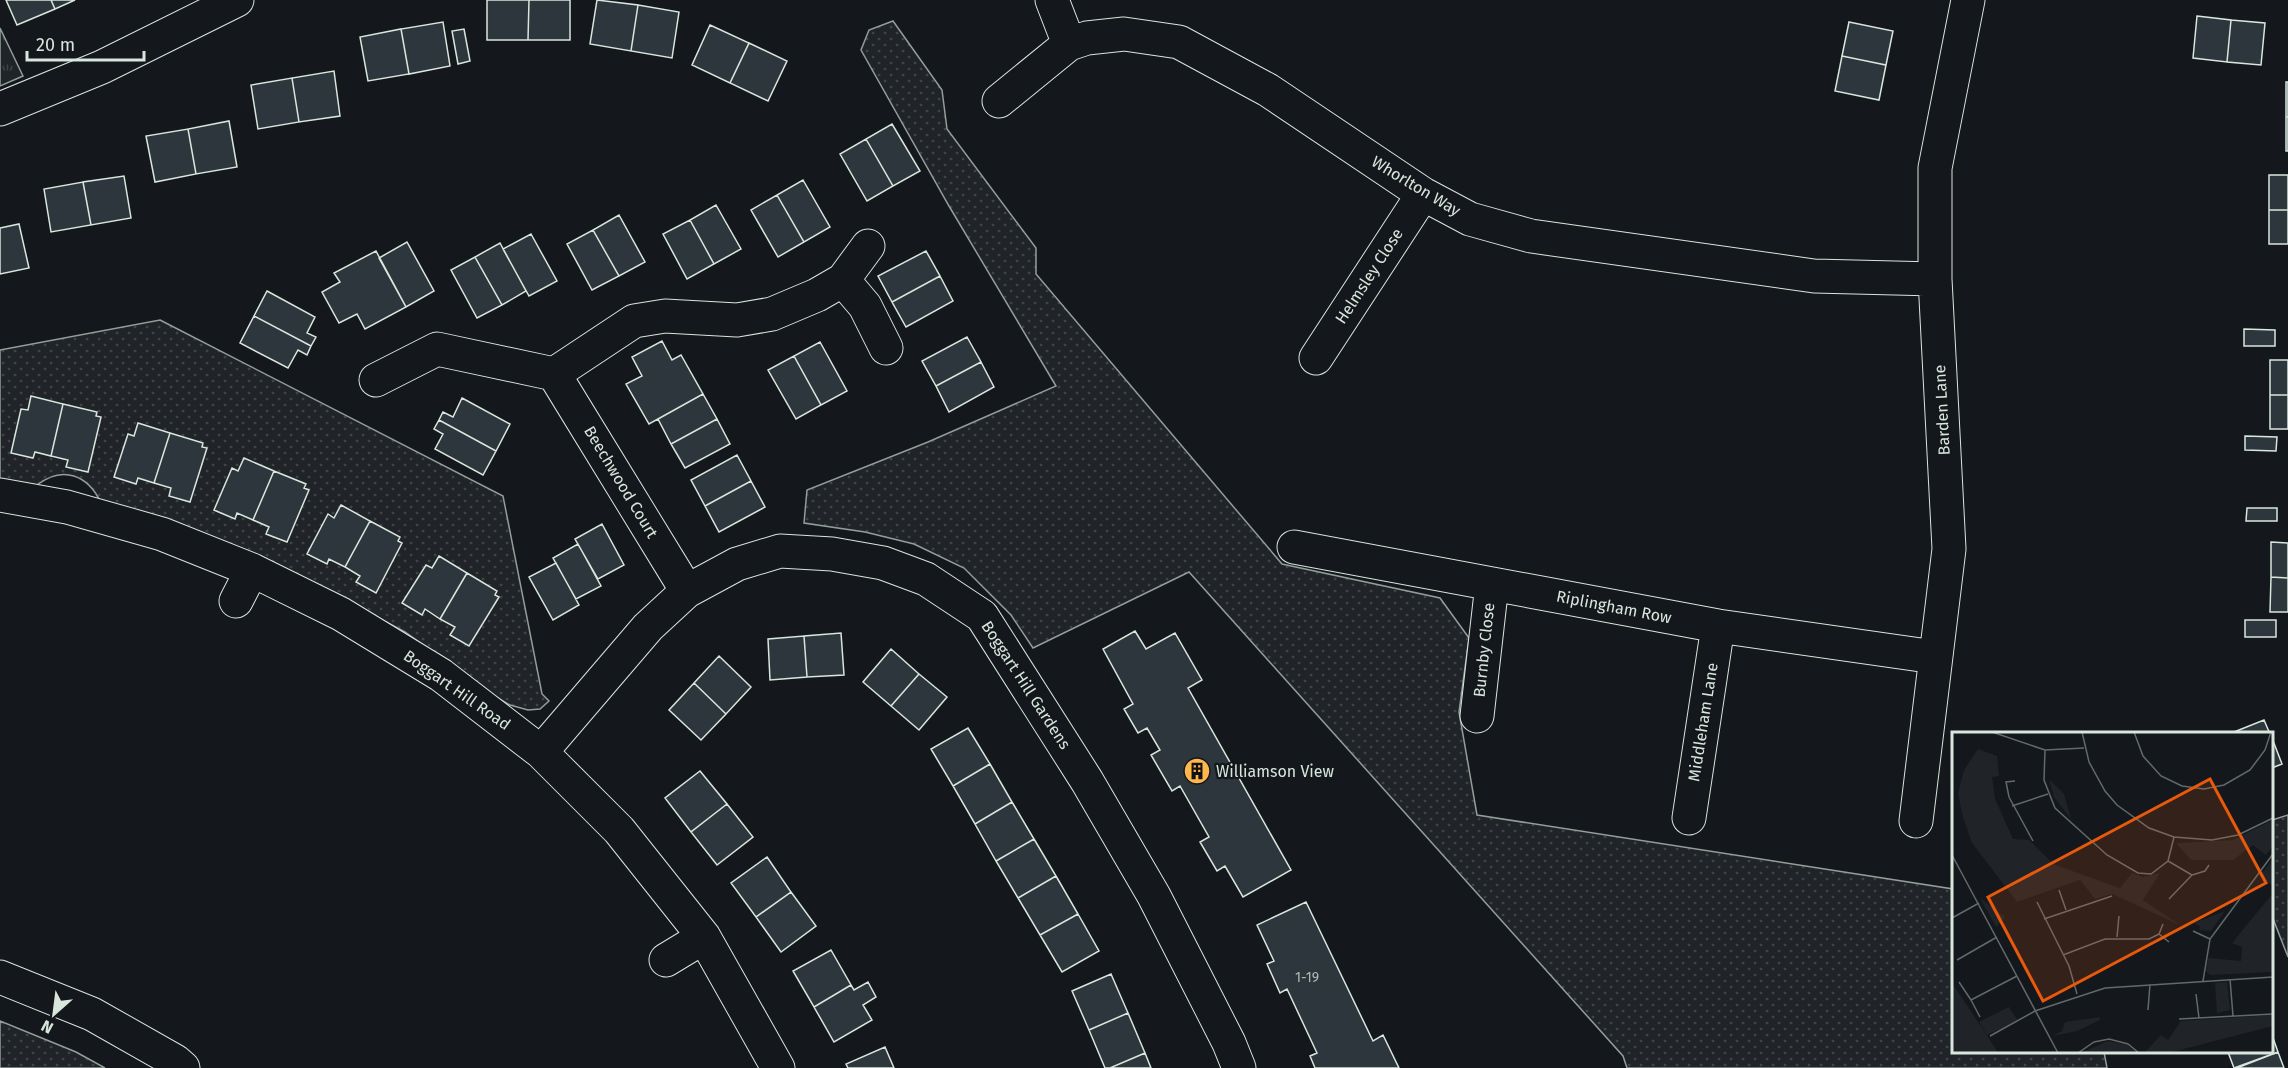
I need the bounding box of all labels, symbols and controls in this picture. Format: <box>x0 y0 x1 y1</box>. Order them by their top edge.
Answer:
scale bar <box>27 24 144 62</box>
text: 20 m <box>36 34 75 56</box>
street label: Whorlton Way <box>1368 152 1464 220</box>
street label: Helmsley Close <box>1331 225 1407 327</box>
street label: Barden Lane <box>1930 364 1954 456</box>
street label: Beechwood Court <box>580 422 662 542</box>
street label: Riplingham Row <box>1555 587 1674 628</box>
street label: Burnby Close <box>1470 602 1498 698</box>
street label: Boggart Hill Gardens <box>977 617 1075 753</box>
street label: Boggart Hill Road <box>400 646 514 734</box>
street label: Middleham Lane <box>1684 661 1722 783</box>
inset map <box>1952 732 2273 1053</box>
building icon: Williamson View <box>1182 756 1212 786</box>
place label: Williamson View <box>1216 762 1335 781</box>
house number: 1-19 <box>1295 969 1319 986</box>
north arrow <box>24 984 84 1044</box>
text: N <box>38 1016 56 1038</box>

